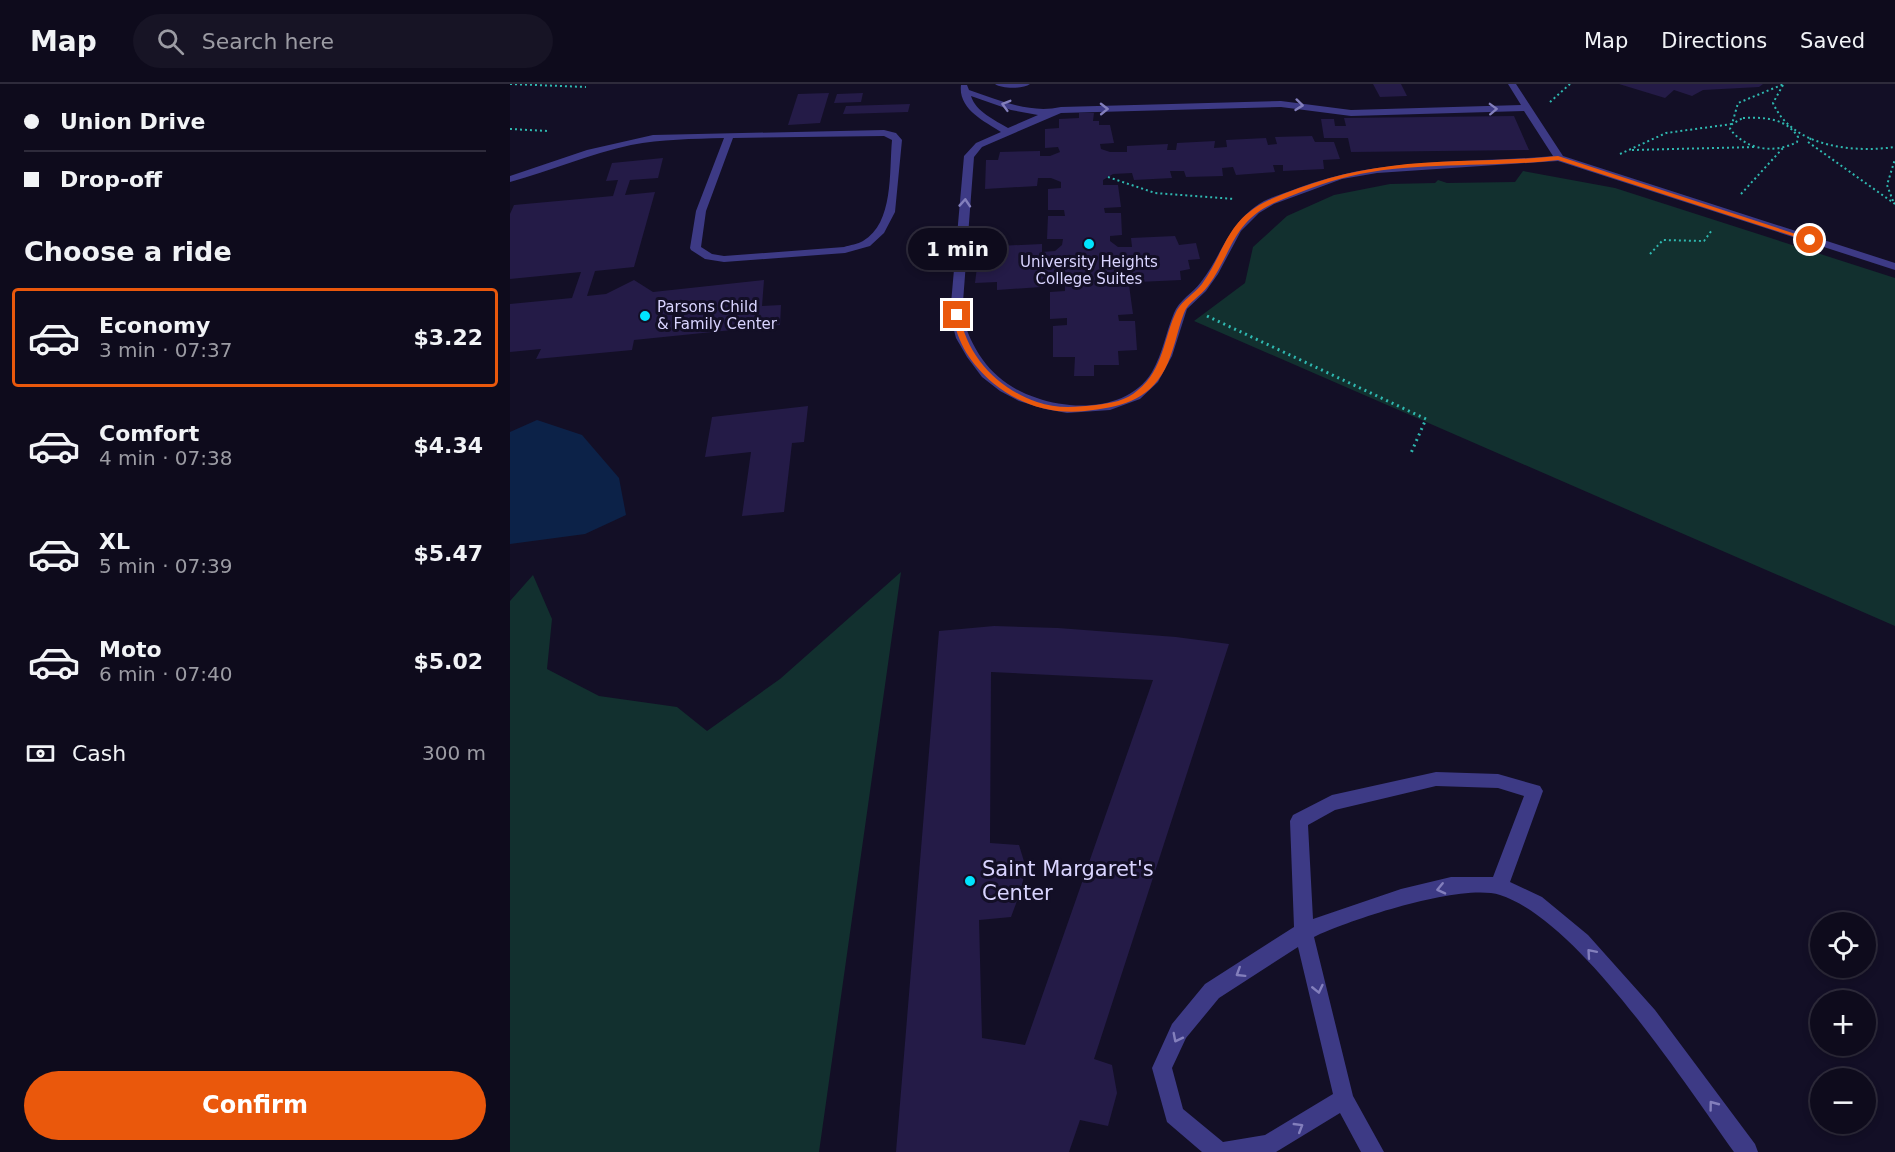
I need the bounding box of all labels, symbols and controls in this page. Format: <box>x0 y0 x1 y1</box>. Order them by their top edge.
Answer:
search box <box>133 14 553 68</box>
text: Map <box>30 25 97 58</box>
icon: search <box>154 25 187 58</box>
text: Search here <box>202 29 334 54</box>
text: Map <box>1584 29 1628 53</box>
text: Directions <box>1661 29 1767 53</box>
text: Saved <box>1800 29 1865 53</box>
one-way arrow <box>1294 98 1303 111</box>
one-way arrow <box>1002 100 1012 112</box>
one-way arrow <box>1099 102 1108 115</box>
one-way arrow <box>1488 103 1497 116</box>
text: Union Drive <box>60 109 205 134</box>
text: Drop-off <box>60 167 162 192</box>
one-way arrow <box>958 198 971 208</box>
route start <box>1796 226 1823 253</box>
callout: 1 min <box>908 228 1006 270</box>
text: Choose a ride <box>24 236 232 267</box>
text: 1 min <box>926 237 989 261</box>
marker: University Heights College Suites <box>1082 237 1096 251</box>
place label: University Heights College Suites <box>1020 253 1158 288</box>
place label: Parsons Child & Family Center <box>657 298 778 333</box>
route end <box>943 301 970 328</box>
marker: Parsons Child & Family Center <box>638 309 652 323</box>
icon: car <box>27 311 81 365</box>
text: Economy <box>99 313 210 338</box>
text: $3.22 <box>413 325 483 350</box>
text: 3 min · 07:37 <box>99 338 233 362</box>
icon: car <box>27 419 81 473</box>
text: Comfort <box>99 421 199 446</box>
text: $4.34 <box>413 433 483 458</box>
text: 4 min · 07:38 <box>99 446 233 470</box>
icon: car <box>27 527 81 581</box>
text: XL <box>99 529 130 554</box>
text: $5.47 <box>413 541 483 566</box>
text: 5 min · 07:39 <box>99 554 233 578</box>
icon: car <box>27 635 81 689</box>
text: Moto <box>99 637 162 662</box>
text: $5.02 <box>413 649 483 674</box>
text: 6 min · 07:40 <box>99 662 233 686</box>
icon: cash <box>24 737 57 770</box>
text: Cash <box>72 741 126 766</box>
text: 300 m <box>422 741 486 765</box>
place label: Saint Margaret's Center <box>982 857 1154 905</box>
marker: Saint Margaret's Center <box>963 874 977 888</box>
one-way arrow <box>1436 881 1446 894</box>
map controls <box>1810 912 1876 1134</box>
button: locate <box>1810 912 1876 978</box>
one-way arrow <box>1587 949 1598 960</box>
one-way arrow <box>1236 965 1246 977</box>
one-way arrow <box>1311 984 1324 994</box>
button: + <box>1810 990 1876 1056</box>
one-way arrow <box>1172 1031 1184 1042</box>
button: − <box>1810 1068 1876 1134</box>
button: Confirm <box>24 1071 486 1140</box>
one-way arrow <box>1709 1100 1720 1111</box>
one-way arrow <box>1293 1122 1303 1134</box>

